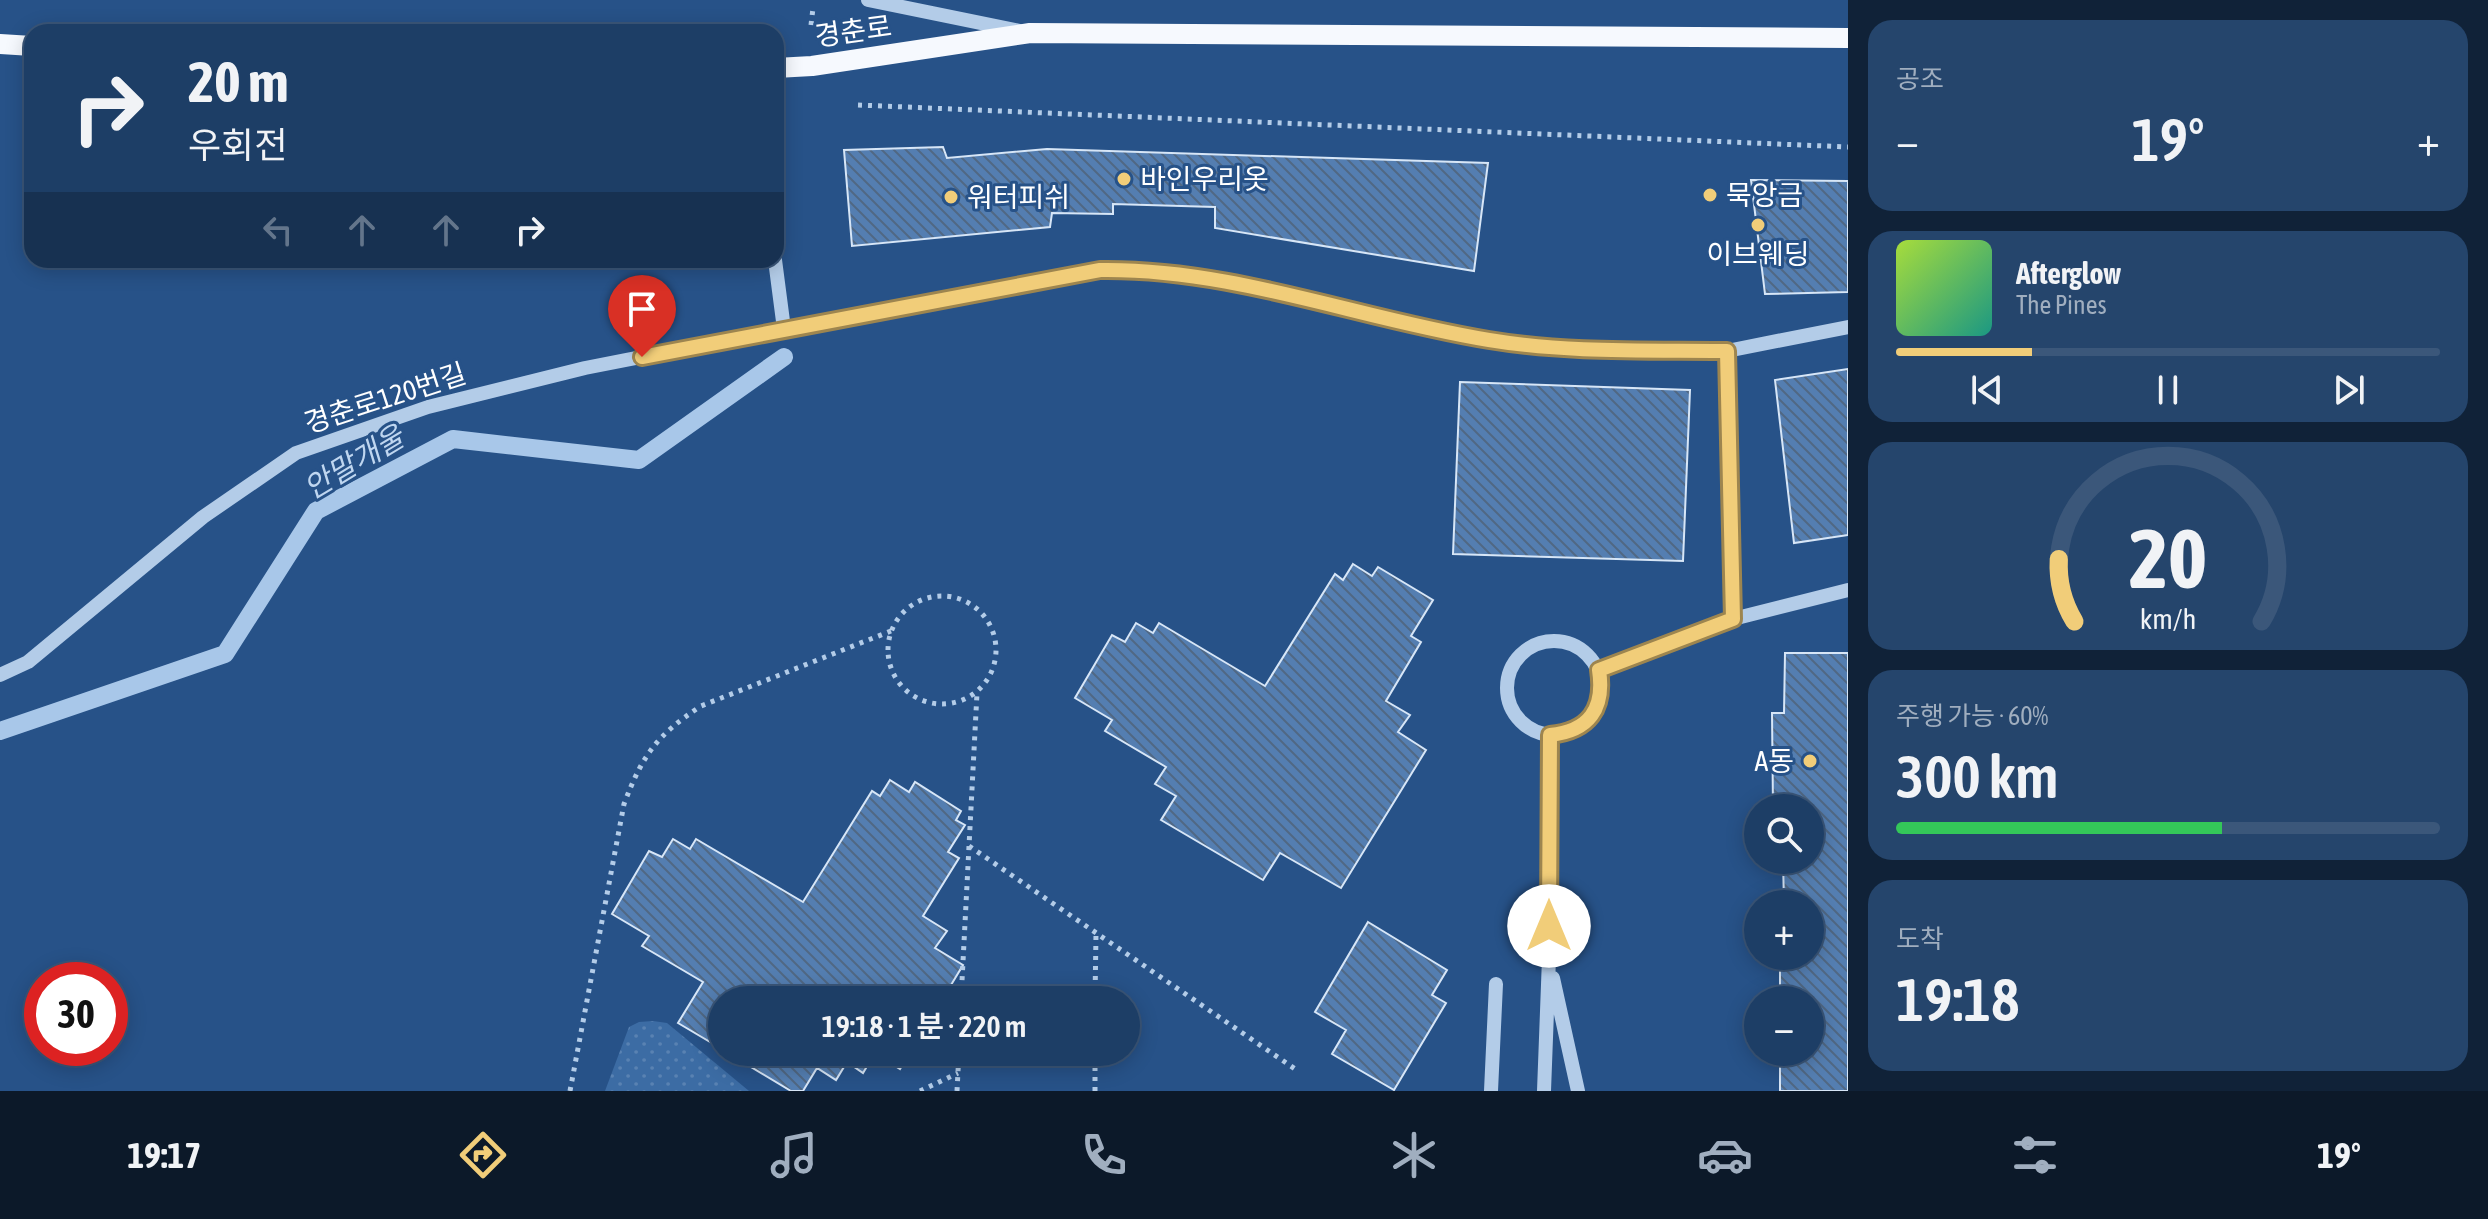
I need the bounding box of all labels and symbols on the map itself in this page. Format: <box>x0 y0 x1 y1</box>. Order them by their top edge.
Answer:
street label: 경춘로 <box>813 10 893 52</box>
place label: 바인우리옷 <box>1140 163 1269 195</box>
marker: 바인우리옷 <box>1115 170 1133 188</box>
place label: 묵앙금 <box>1726 179 1803 211</box>
place label: 워터피쉬 <box>967 181 1070 213</box>
marker: 묵앙금 <box>1701 186 1719 204</box>
marker: 워터피쉬 <box>942 188 960 206</box>
marker: 이브웨딩 <box>1749 216 1767 234</box>
place label: 이브웨딩 <box>1706 238 1810 270</box>
pin <box>608 275 676 357</box>
street label: 경춘로120번길 <box>300 357 470 439</box>
water label: 안말개울 <box>297 418 412 505</box>
place label: A동 <box>1755 745 1794 777</box>
marker: A동 <box>1801 752 1819 770</box>
position arrow <box>1507 884 1591 968</box>
speed limit sign: 30 <box>24 962 128 1066</box>

